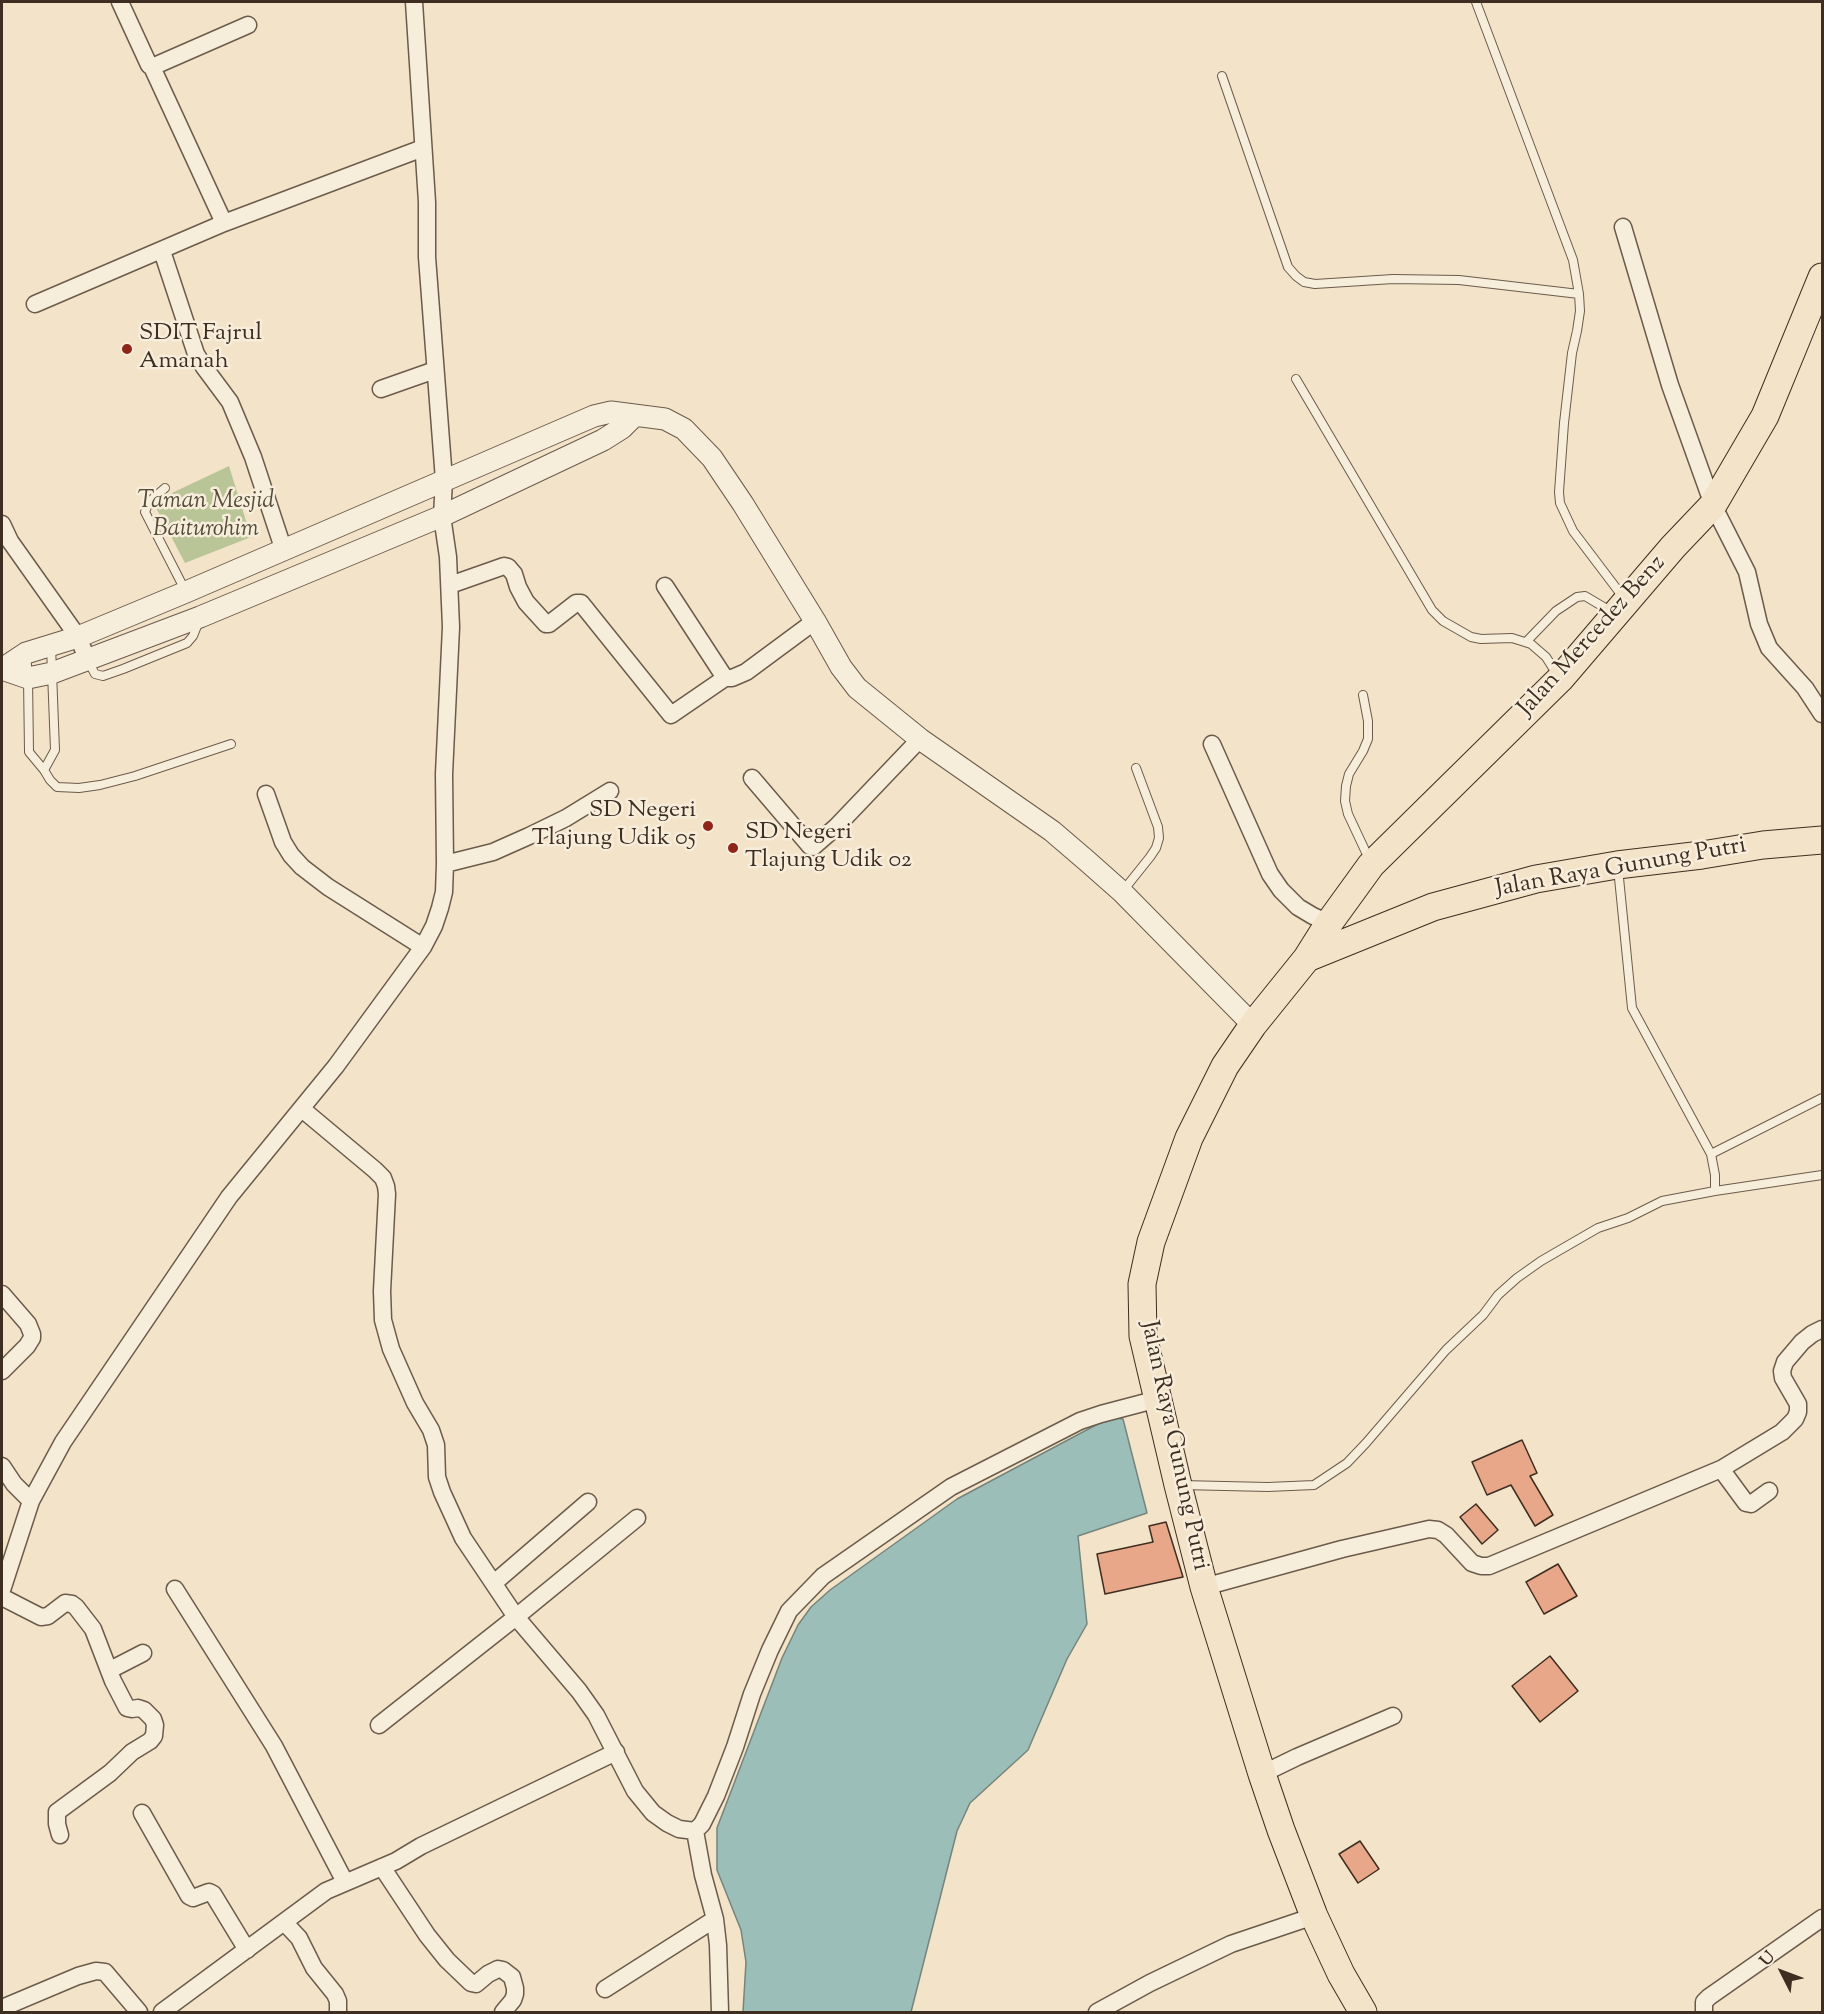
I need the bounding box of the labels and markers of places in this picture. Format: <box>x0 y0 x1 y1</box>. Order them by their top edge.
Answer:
place label: SDIT Fajrul Amanah <box>139 321 262 377</box>
marker: SDIT Fajrul Amanah <box>120 342 134 356</box>
place label: SD Negeri Tlajung Udik 05 <box>532 798 696 854</box>
marker: SD Negeri Tlajung Udik 05 <box>701 819 715 833</box>
place label: SD Negeri Tlajung Udik 02 <box>745 820 912 876</box>
marker: SD Negeri Tlajung Udik 02 <box>726 841 740 855</box>

